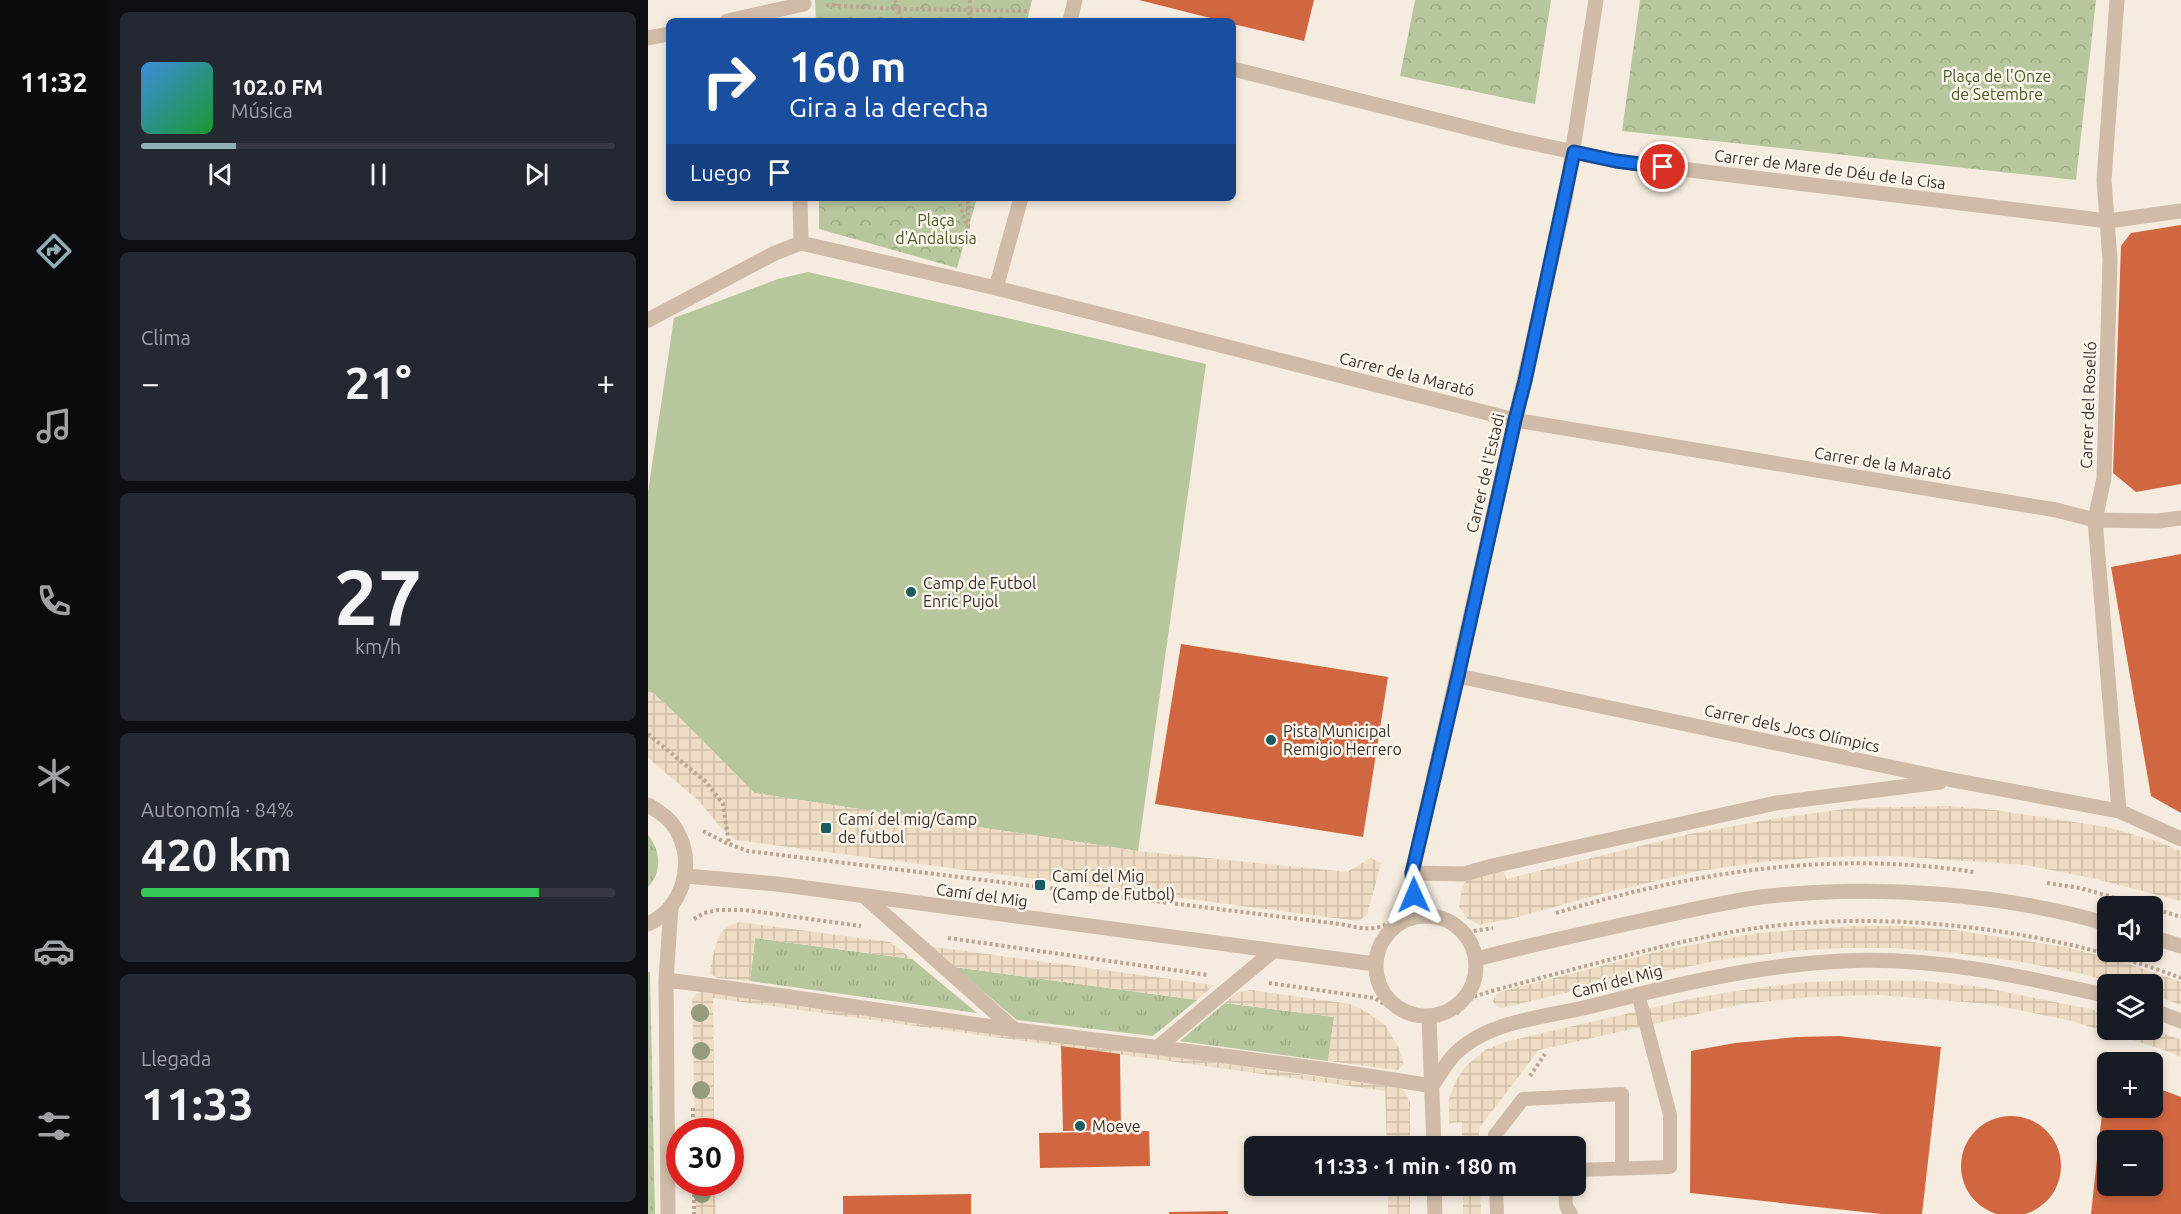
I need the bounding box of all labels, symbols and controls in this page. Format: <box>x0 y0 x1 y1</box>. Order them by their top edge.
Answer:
icon: right <box>690 42 768 120</box>
text: 160 m <box>789 43 906 90</box>
text: 11:32 <box>20 67 88 97</box>
park label: Plaça de l'Onze de Setembre <box>1943 67 2051 103</box>
text: 102.0 FM <box>231 74 323 99</box>
text: Gira a la derecha <box>789 92 989 122</box>
text: Música <box>231 99 293 122</box>
pin <box>1637 141 1688 192</box>
street label: Carrer de Mare de Déu de la Cisa <box>1713 146 1947 192</box>
icon: arrive <box>1646 150 1679 183</box>
icon: arrive <box>763 156 796 189</box>
icon: previous <box>204 158 237 191</box>
icon: pause <box>362 158 395 191</box>
icon: next <box>520 158 553 191</box>
text: Luego <box>690 160 751 185</box>
park label: Plaça d'Andalusia <box>895 211 977 247</box>
icon: directions <box>33 230 75 272</box>
text: Clima <box>141 326 191 349</box>
street label: Carrer del Roselló <box>2077 341 2099 469</box>
street label: Carrer de la Marató <box>1338 348 1476 400</box>
text: 21° <box>345 357 411 408</box>
text: − <box>141 364 160 401</box>
text: + <box>596 364 615 401</box>
icon: music <box>33 405 75 447</box>
street label: Carrer de l'Estadi <box>1462 411 1508 535</box>
street label: Carrer de la Marató <box>1813 443 1953 483</box>
text: 27 <box>334 552 422 640</box>
place label: Camp de Futbol Enric Pujol <box>923 574 1036 610</box>
icon: phone <box>33 580 75 622</box>
marker: Camp de Futbol Enric Pujol <box>904 585 918 599</box>
text: km/h <box>355 635 401 658</box>
street label: Carrer dels Jocs Olímpics <box>1703 701 1881 755</box>
place label: Pista Municipal Remigio Herrero <box>1283 722 1402 758</box>
marker: Pista Municipal Remigio Herrero <box>1264 733 1278 747</box>
icon: climate <box>33 755 75 797</box>
text: Autonomía · 84% <box>141 798 294 821</box>
place label: Camí del mig/Camp de futbol <box>838 810 977 846</box>
marker: Camí del mig/Camp de futbol <box>819 821 833 835</box>
text: 420 km <box>141 829 292 880</box>
position arrow <box>1382 863 1446 927</box>
place label: Camí del Mig (Camp de Futbol) <box>1052 867 1175 904</box>
marker: Camí del Mig (Camp de Futbol) <box>1033 878 1047 892</box>
street label: Camí del Mig <box>935 880 1029 910</box>
map controls <box>2097 896 2163 1196</box>
button: sound <box>2097 896 2163 962</box>
icon: car <box>33 930 75 972</box>
street label: Camí del Mig <box>1570 961 1664 1001</box>
button: layers <box>2097 974 2163 1040</box>
text: Llegada <box>141 1047 211 1070</box>
button: + <box>2097 1052 2163 1118</box>
text: 11:33 <box>141 1078 254 1129</box>
icon: filters <box>33 1105 75 1147</box>
place label: Moeve <box>1092 1117 1141 1135</box>
speed limit sign: 30 <box>666 1118 744 1196</box>
marker: Moeve <box>1073 1119 1087 1133</box>
button: − <box>2097 1130 2163 1196</box>
text: 11:33 · 1 min · 180 m <box>1313 1153 1517 1178</box>

